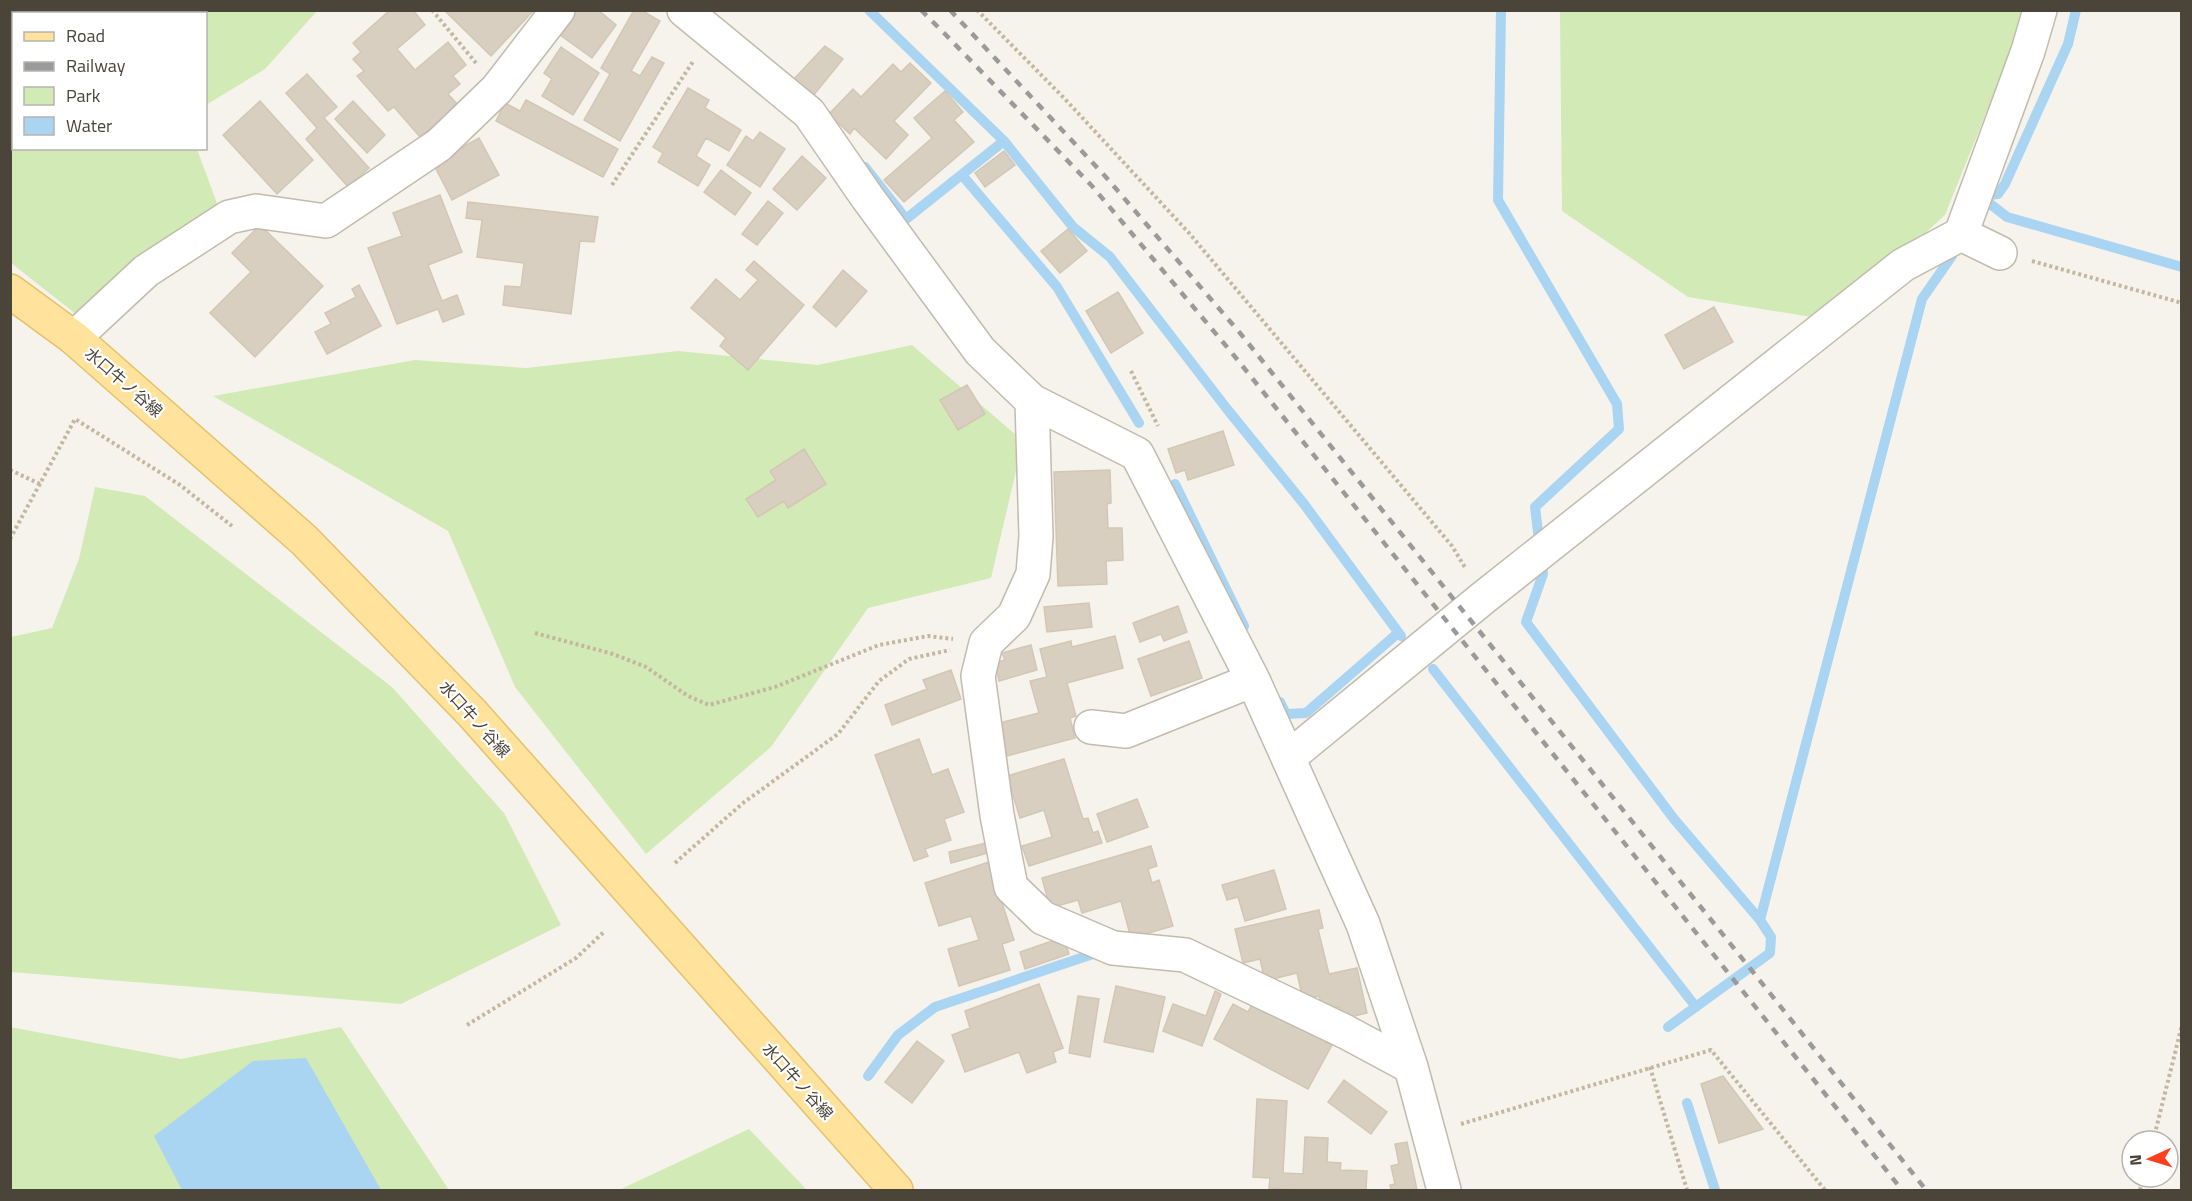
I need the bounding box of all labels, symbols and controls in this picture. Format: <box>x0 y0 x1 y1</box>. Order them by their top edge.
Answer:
legend <box>12 12 207 150</box>
text: Road <box>66 22 105 49</box>
text: Railway <box>66 52 126 79</box>
text: Park <box>66 82 101 109</box>
text: Water <box>66 112 112 139</box>
street label: 水口牛ノ谷線 <box>80 341 168 423</box>
street label: 水口牛ノ谷線 <box>434 675 516 763</box>
street label: 水口牛ノ谷線 <box>757 1037 839 1125</box>
north arrow <box>2120 1129 2180 1189</box>
text: N <box>2123 1154 2147 1166</box>

